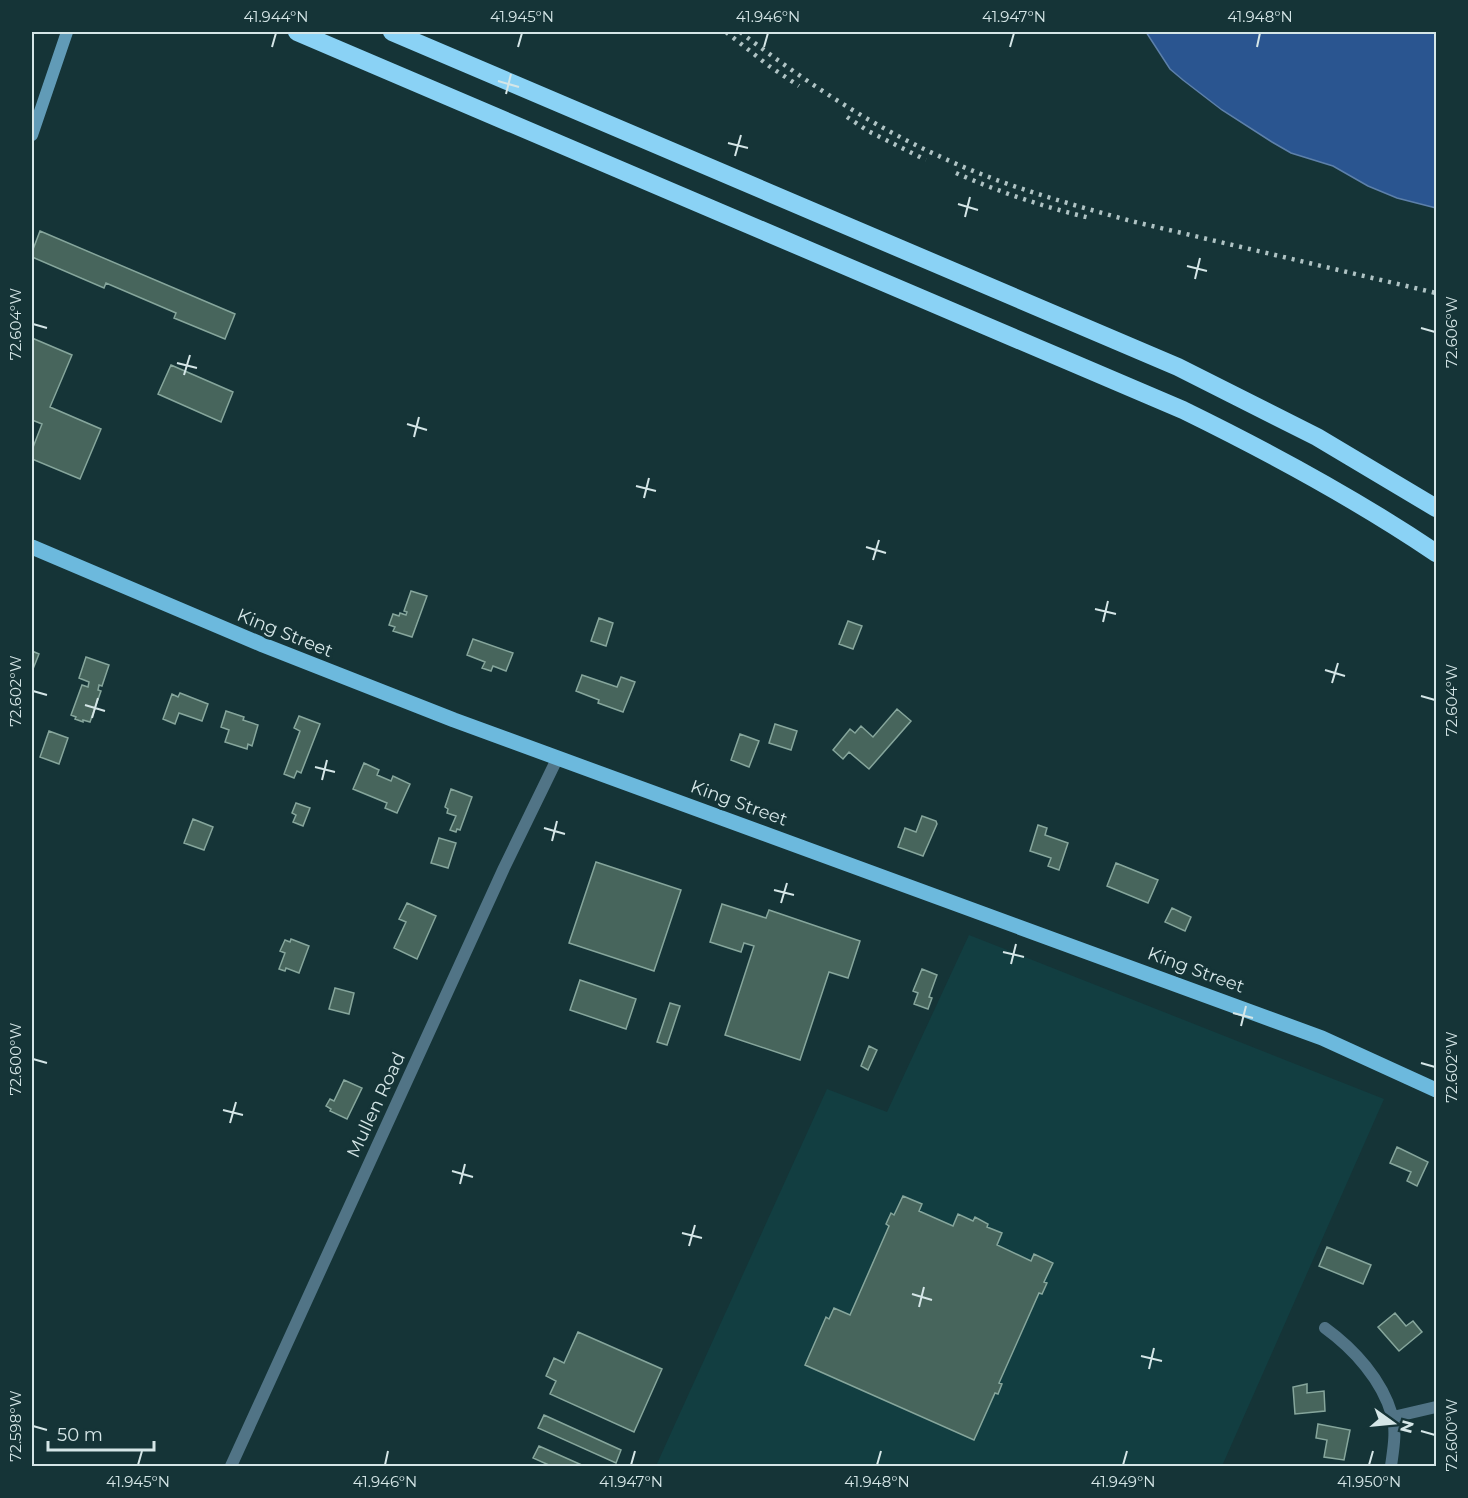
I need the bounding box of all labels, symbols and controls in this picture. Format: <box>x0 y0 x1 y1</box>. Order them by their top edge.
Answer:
text: 41.944°N <box>243 7 309 26</box>
text: 41.945°N <box>490 7 554 26</box>
text: 41.946°N <box>736 7 800 26</box>
text: 41.947°N <box>982 7 1046 26</box>
text: 41.948°N <box>1227 7 1293 26</box>
text: 72.604°W <box>6 287 25 360</box>
text: 72.606°W <box>1442 296 1461 368</box>
street label: King Street <box>234 604 336 662</box>
text: 72.602°W <box>6 655 25 727</box>
text: 72.604°W <box>1442 663 1461 736</box>
street label: King Street <box>688 775 790 831</box>
street label: King Street <box>1145 942 1247 998</box>
text: 72.600°W <box>6 1022 25 1095</box>
text: 72.602°W <box>1442 1031 1461 1103</box>
street label: Mullen Road <box>342 1049 410 1161</box>
text: 72.598°W <box>6 1390 25 1462</box>
north arrow <box>1363 1393 1423 1453</box>
text: 72.600°W <box>1442 1398 1461 1471</box>
scale bar <box>48 1414 154 1452</box>
text: N <box>1396 1418 1418 1435</box>
text: 50 m <box>57 1424 103 1446</box>
text: 41.945°N <box>106 1472 170 1491</box>
text: 41.946°N <box>353 1472 417 1491</box>
text: 41.947°N <box>599 1472 663 1491</box>
text: 41.948°N <box>844 1472 910 1491</box>
text: 41.949°N <box>1091 1472 1155 1491</box>
text: 41.950°N <box>1337 1472 1401 1491</box>

